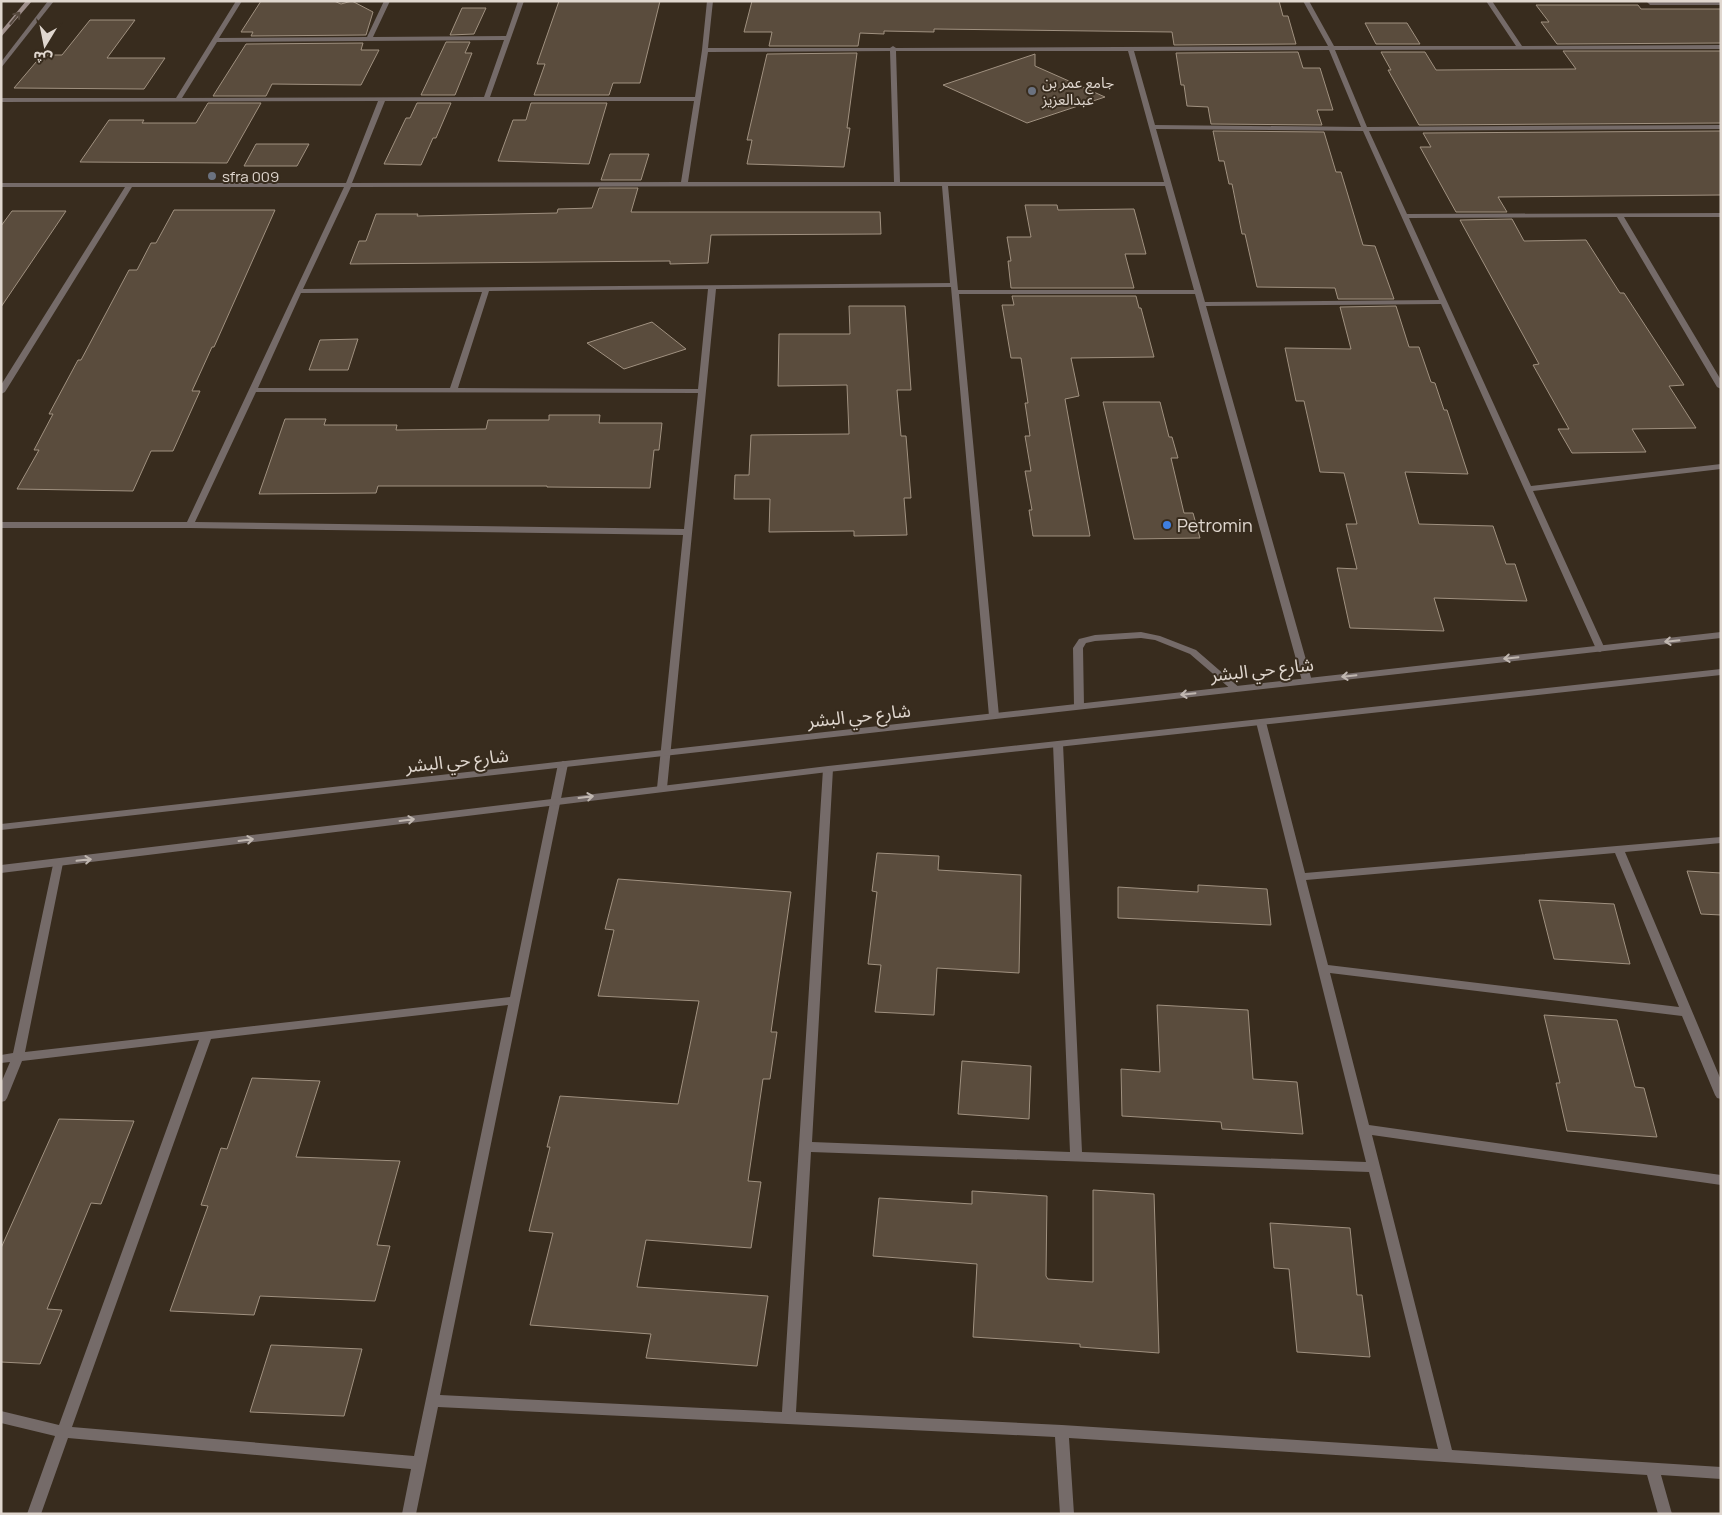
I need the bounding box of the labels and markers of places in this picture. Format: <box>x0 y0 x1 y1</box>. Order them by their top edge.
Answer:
place label: جامع عمر بن عبدالعزيز <box>1041 72 1114 110</box>
marker: جامع عمر بن عبدالعزيز <box>1026 85 1038 97</box>
place label: sfra 009 <box>222 166 279 187</box>
marker: sfra 009 <box>206 170 218 182</box>
place label: Petromin <box>1177 513 1253 537</box>
marker: Petromin <box>1161 519 1173 531</box>

